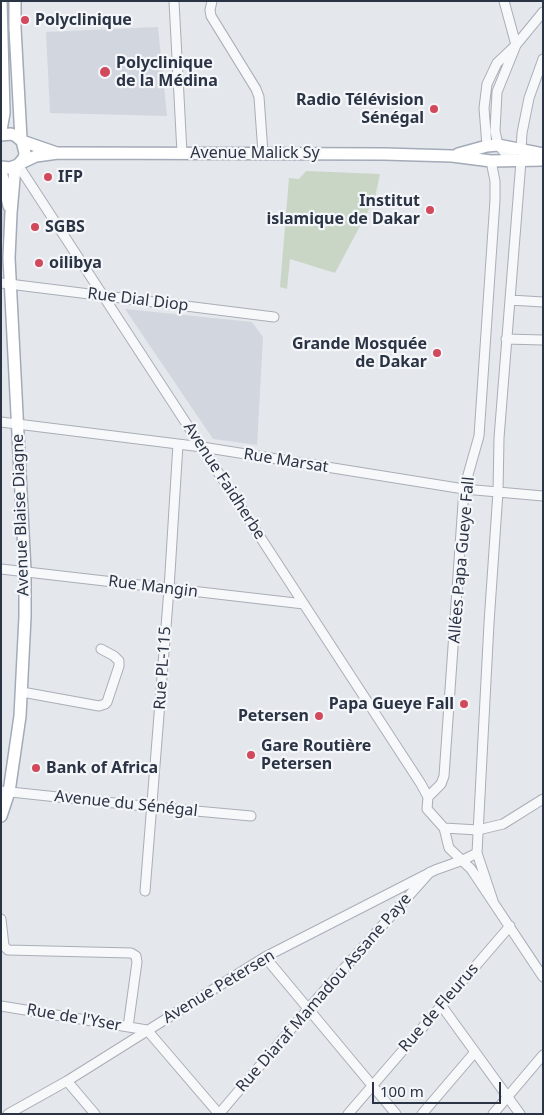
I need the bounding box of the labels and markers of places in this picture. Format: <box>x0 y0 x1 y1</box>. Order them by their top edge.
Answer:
place label: Polyclinique <box>35 10 132 30</box>
marker: Polyclinique <box>19 14 31 26</box>
place label: Polyclinique de la Médina <box>116 53 218 91</box>
marker: Polyclinique de la Médina <box>98 65 112 79</box>
place label: Radio Télévision Sénégal <box>296 90 424 128</box>
marker: Radio Télévision Sénégal <box>428 103 440 115</box>
place label: IFP <box>58 167 83 187</box>
marker: IFP <box>42 171 54 183</box>
place label: Institut islamique de Dakar <box>266 191 420 229</box>
marker: Institut islamique de Dakar <box>424 204 436 216</box>
place label: SGBS <box>45 217 85 237</box>
marker: SGBS <box>29 221 41 233</box>
place label: oilibya <box>49 253 102 273</box>
marker: oilibya <box>33 257 45 269</box>
place label: Grande Mosquée de Dakar <box>292 334 427 372</box>
marker: Grande Mosquée de Dakar <box>431 347 443 359</box>
place label: Papa Gueye Fall <box>329 694 454 714</box>
marker: Papa Gueye Fall <box>458 698 470 710</box>
place label: Petersen <box>238 706 309 726</box>
marker: Petersen <box>313 710 325 722</box>
place label: Gare Routière Petersen <box>261 736 371 774</box>
marker: Gare Routière Petersen <box>245 749 257 761</box>
place label: Bank of Africa <box>46 758 158 778</box>
marker: Bank of Africa <box>30 762 42 774</box>

